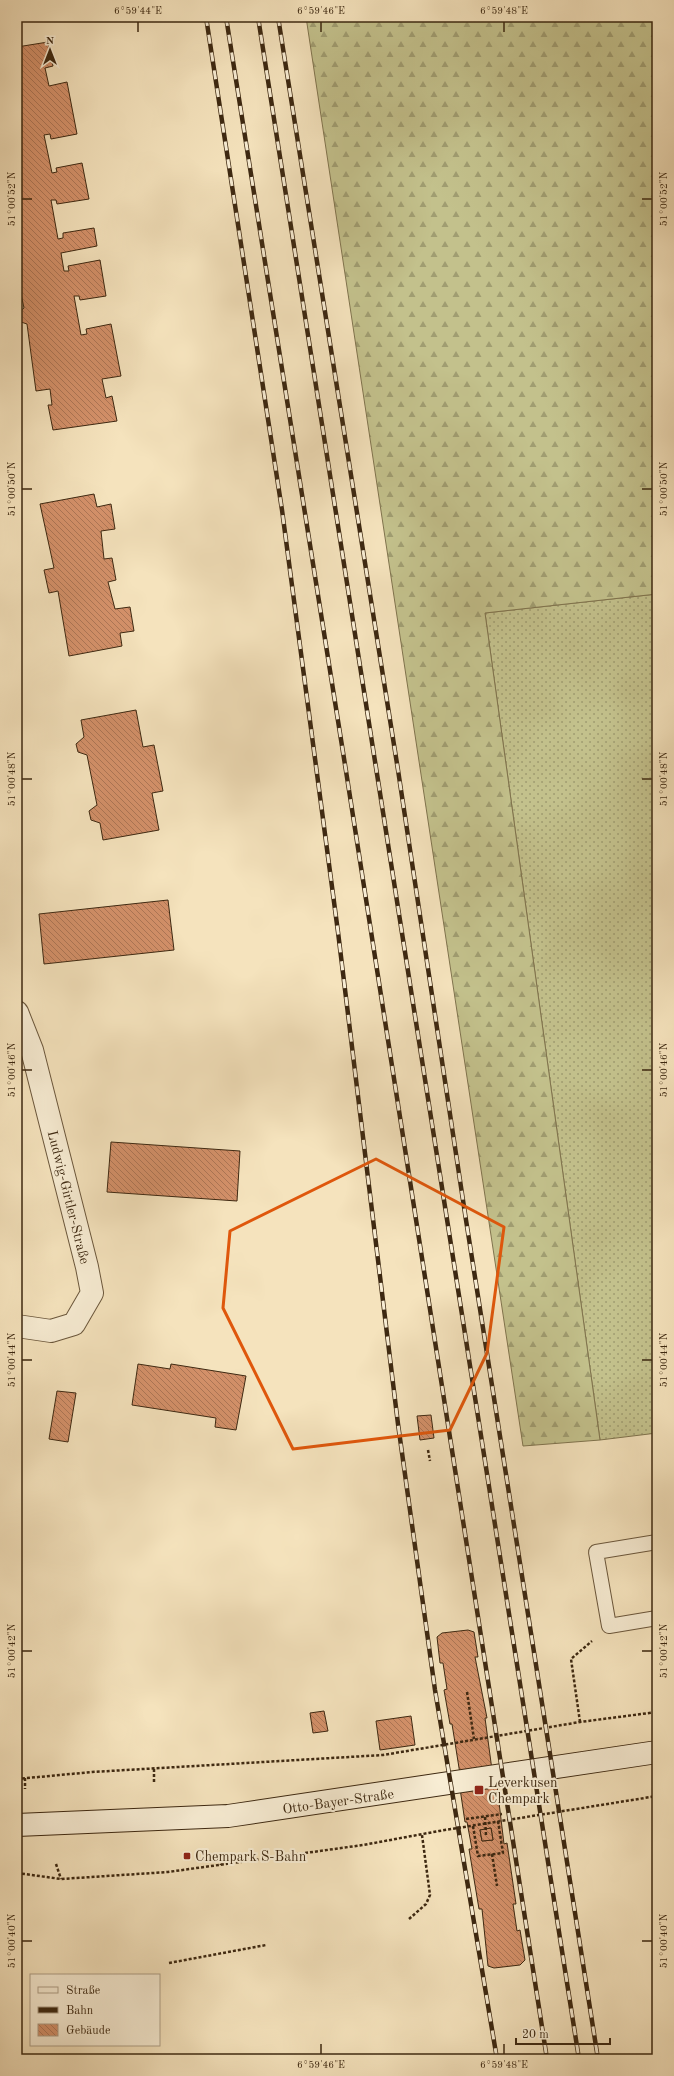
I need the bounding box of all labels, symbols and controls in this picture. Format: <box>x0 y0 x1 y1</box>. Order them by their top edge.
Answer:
text: 6°59'44"E <box>114 6 162 16</box>
text: 6°59'46"E <box>297 6 345 16</box>
text: 6°59'48"E <box>480 6 528 16</box>
north arrow <box>30 30 70 70</box>
text: N <box>46 36 55 47</box>
text: 51°00'52"N <box>7 171 17 226</box>
text: 51°00'52"N <box>659 171 669 226</box>
text: 51°00'50"N <box>7 461 17 516</box>
text: 51°00'50"N <box>659 461 669 516</box>
text: 51°00'48"N <box>7 751 17 806</box>
text: 51°00'48"N <box>659 751 669 806</box>
text: 51°00'46"N <box>7 1042 17 1097</box>
text: 51°00'46"N <box>659 1042 669 1097</box>
street label: Ludwig-Girtler-Straße <box>45 1129 91 1266</box>
text: 51°00'44"N <box>7 1332 17 1387</box>
text: 51°00'44"N <box>659 1332 669 1387</box>
text: 51°00'42"N <box>7 1623 17 1678</box>
text: 51°00'42"N <box>659 1623 669 1678</box>
place label: Leverkusen Chempark <box>488 1776 558 1806</box>
marker: Leverkusen Chempark <box>473 1784 485 1796</box>
street label: Otto-Bayer-Straße <box>282 1787 395 1817</box>
place label: Chempark S-Bahn <box>195 1850 307 1864</box>
marker: Chempark S-Bahn <box>182 1851 192 1861</box>
text: 51°00'40"N <box>7 1913 17 1968</box>
text: 51°00'40"N <box>659 1913 669 1968</box>
legend <box>30 1974 160 2046</box>
text: Straße <box>66 1985 101 1997</box>
text: Bahn <box>66 2005 94 2017</box>
scale bar <box>516 2020 610 2046</box>
text: Gebäude <box>66 2025 111 2037</box>
text: 20 m <box>522 2029 549 2041</box>
text: 6°59'46"E <box>297 2060 345 2070</box>
text: 6°59'48"E <box>480 2060 528 2070</box>

